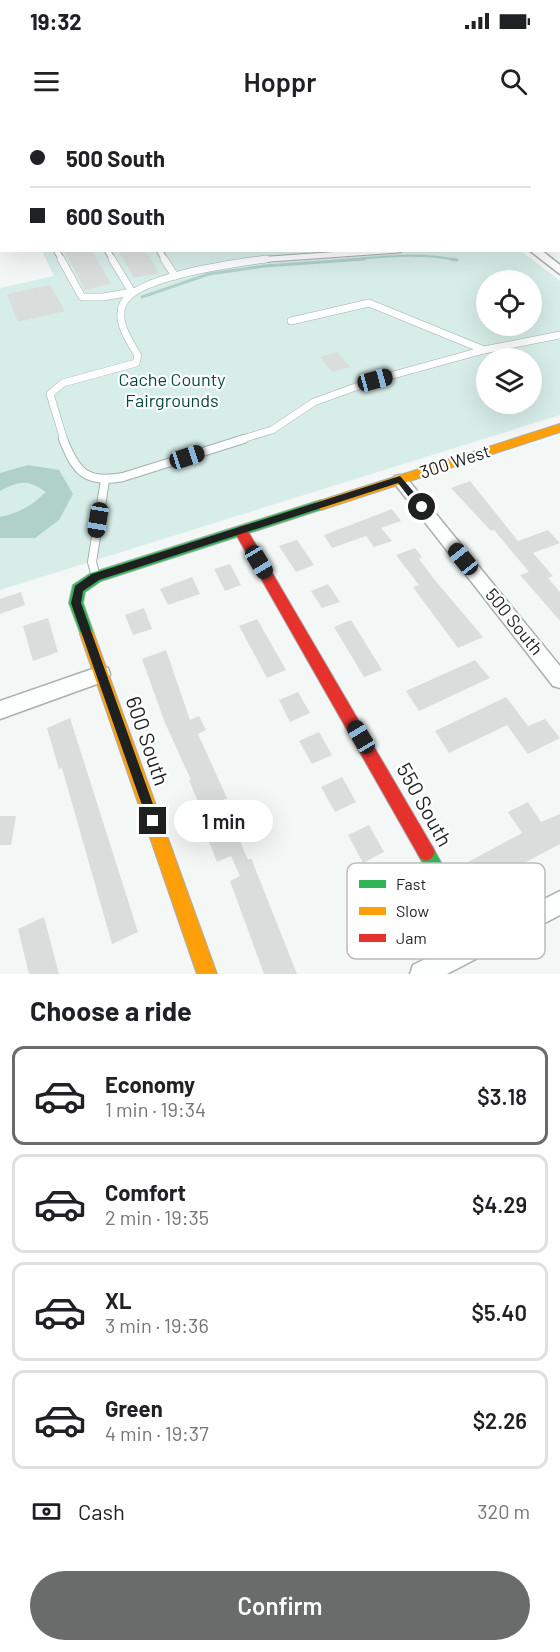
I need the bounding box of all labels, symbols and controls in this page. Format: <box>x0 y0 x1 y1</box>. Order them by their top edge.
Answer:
text: 19:32 <box>30 8 82 34</box>
icon: menu <box>30 65 63 98</box>
text: Hoppr <box>244 65 316 97</box>
icon: search <box>497 65 530 98</box>
text: 500 South <box>66 145 165 171</box>
text: 600 South <box>66 203 165 229</box>
map controls <box>476 270 542 414</box>
button: locate <box>476 270 542 336</box>
button: layers <box>476 348 542 414</box>
car <box>355 367 395 393</box>
park label: Cache County Fairgrounds <box>118 368 226 411</box>
street label: 300 West <box>417 439 493 483</box>
car <box>167 443 207 471</box>
route start <box>408 493 435 520</box>
car <box>86 501 110 539</box>
car <box>445 539 481 579</box>
car <box>242 542 276 582</box>
street label: 500 South <box>481 584 548 659</box>
street label: 600 South <box>122 693 175 788</box>
car <box>344 717 378 757</box>
street label: 550 South <box>392 758 458 850</box>
callout: 1 min <box>174 800 273 842</box>
route end <box>139 807 166 834</box>
text: 1 min <box>202 809 245 833</box>
legend <box>347 863 545 959</box>
text: Fast <box>396 874 426 893</box>
text: Slow <box>396 901 429 920</box>
text: Jam <box>396 928 427 947</box>
text: Choose a ride <box>30 994 192 1026</box>
icon: car <box>33 1069 87 1123</box>
text: Economy <box>105 1071 195 1097</box>
text: $3.18 <box>477 1083 527 1109</box>
text: 1 min · 19:34 <box>105 1097 206 1121</box>
icon: car <box>33 1177 87 1231</box>
text: Comfort <box>105 1179 186 1205</box>
text: $4.29 <box>472 1191 527 1217</box>
text: 2 min · 19:35 <box>105 1205 209 1229</box>
icon: car <box>33 1285 87 1339</box>
text: XL <box>105 1287 131 1313</box>
text: $5.40 <box>471 1299 527 1325</box>
text: 3 min · 19:36 <box>105 1313 209 1337</box>
icon: car <box>33 1393 87 1447</box>
text: Green <box>105 1395 163 1421</box>
text: $2.26 <box>473 1407 527 1433</box>
text: 4 min · 19:37 <box>105 1421 209 1445</box>
icon: cash <box>30 1495 63 1528</box>
text: Cash <box>78 1498 125 1524</box>
text: 320 m <box>477 1499 530 1523</box>
button: Confirm <box>30 1571 530 1640</box>

